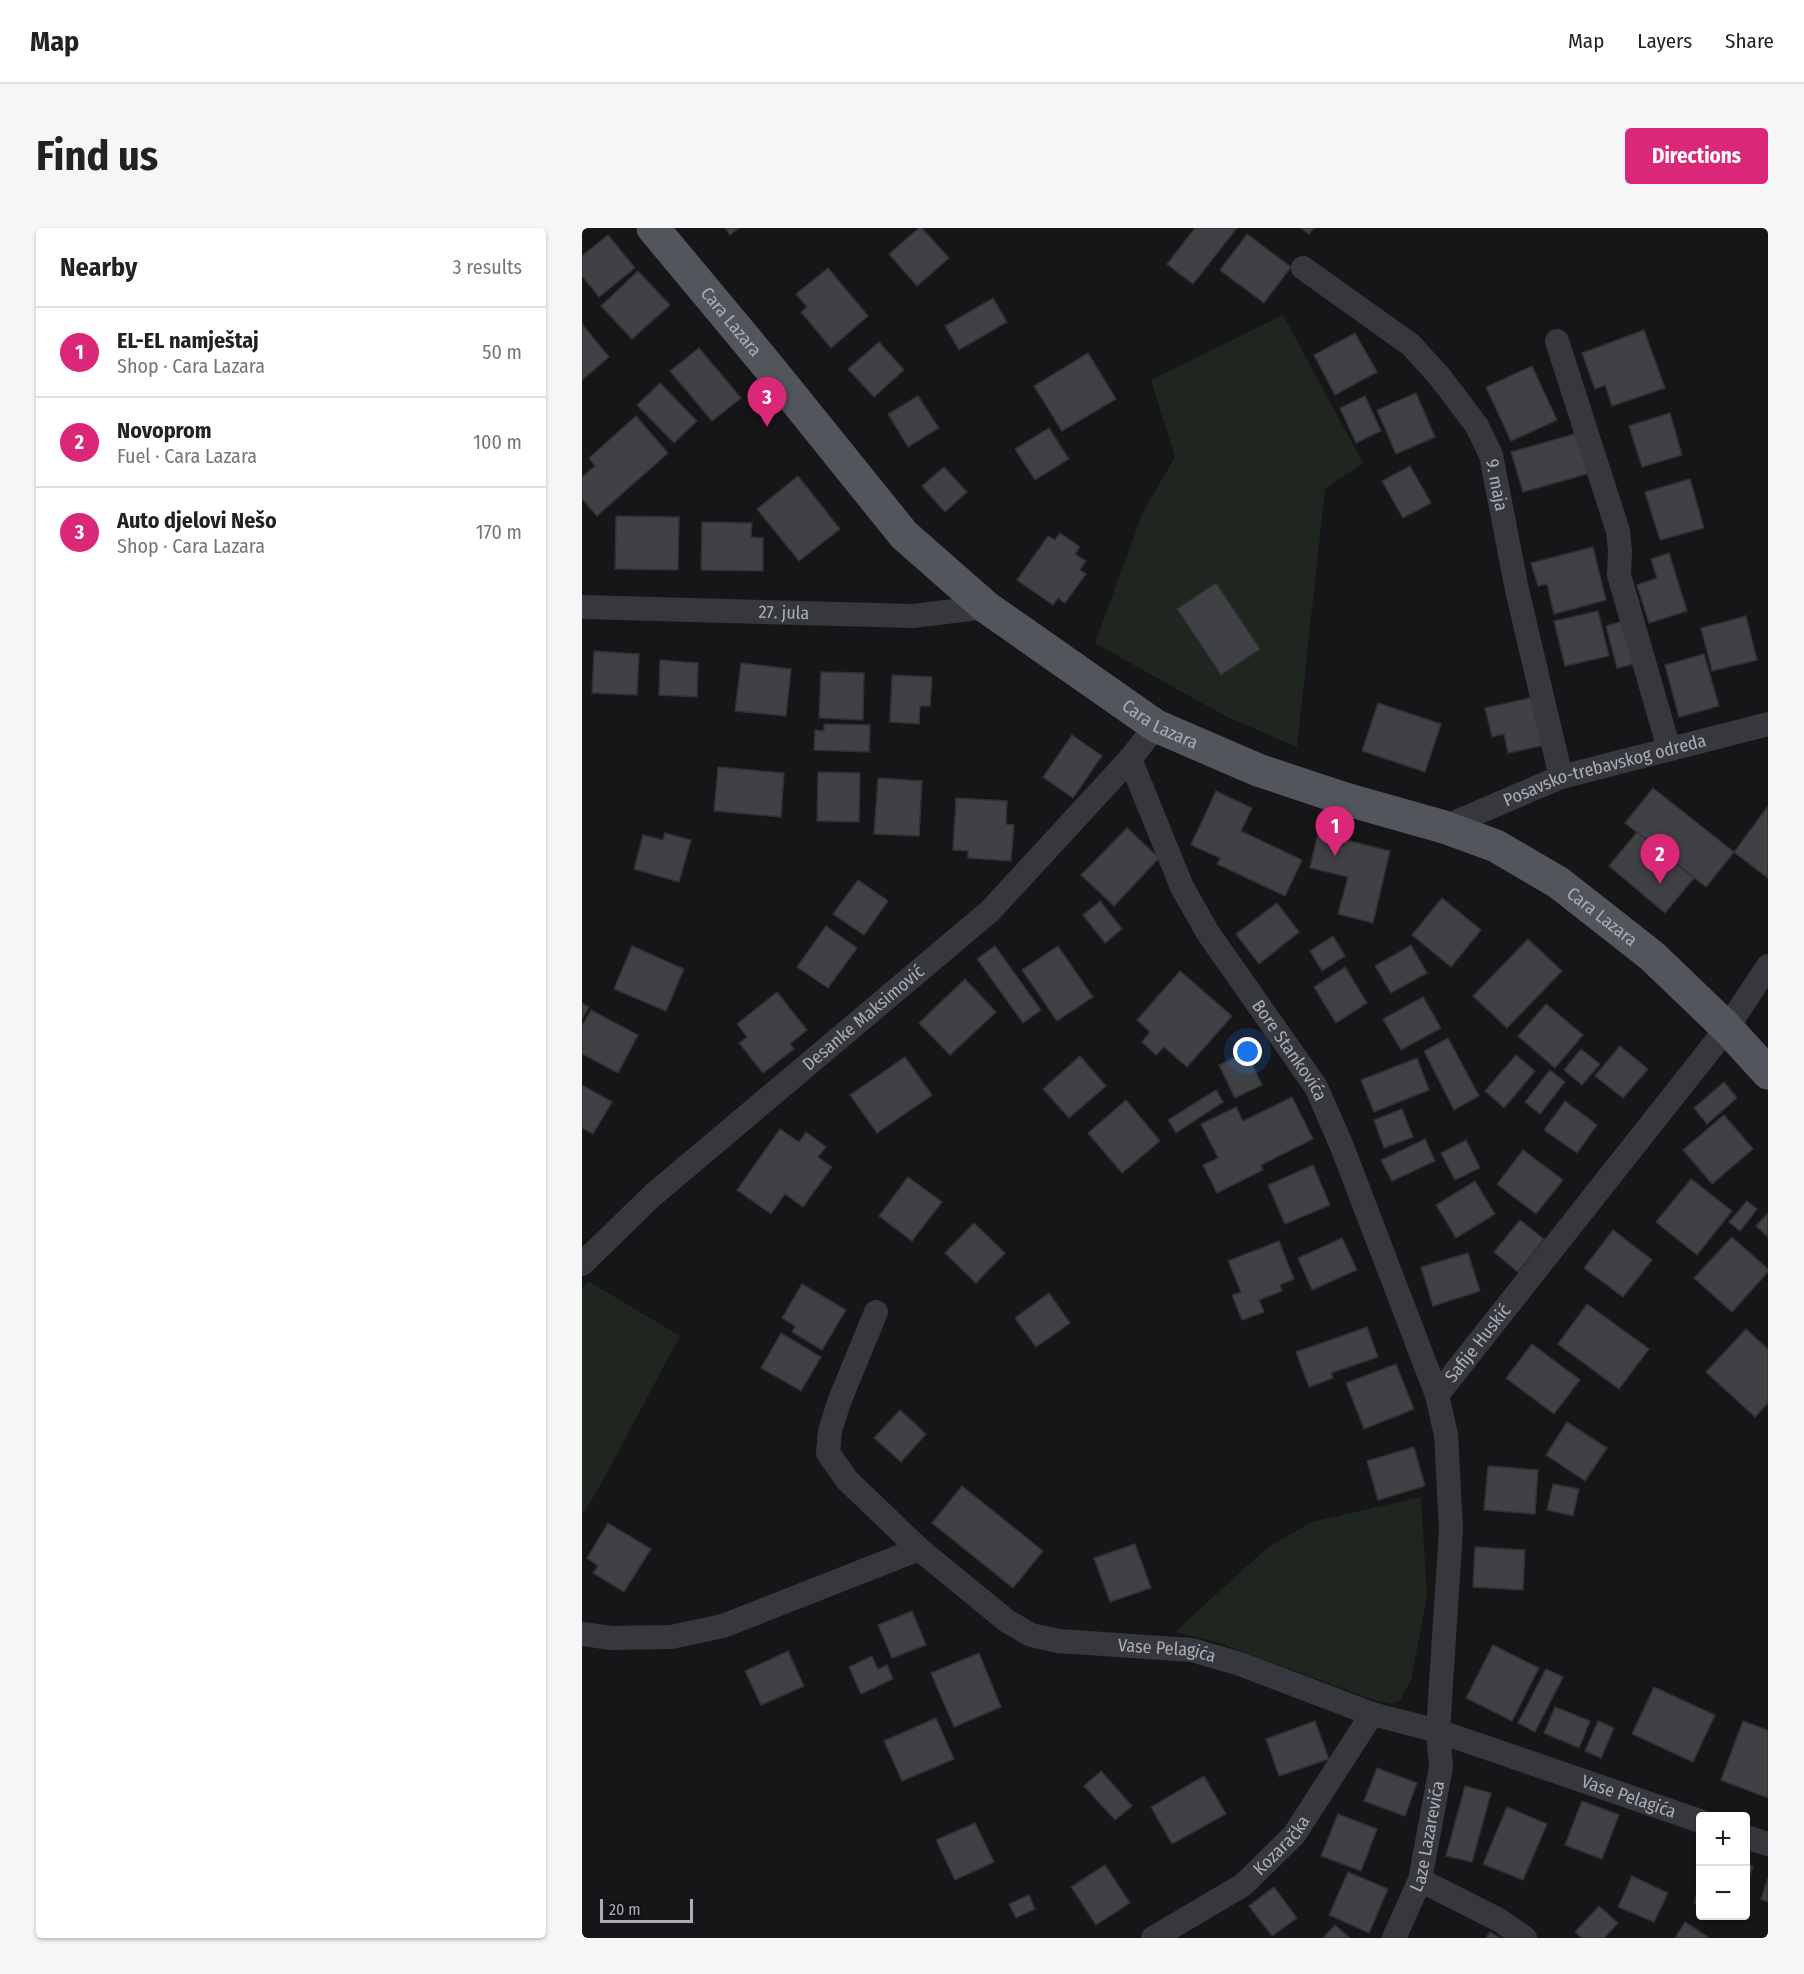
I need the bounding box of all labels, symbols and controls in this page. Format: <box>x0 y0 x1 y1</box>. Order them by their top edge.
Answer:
text: Map <box>30 25 79 58</box>
text: Map <box>1568 28 1604 54</box>
text: Layers <box>1637 28 1692 54</box>
text: Share <box>1725 28 1774 54</box>
button: Directions <box>1625 128 1768 184</box>
text: Find us <box>36 131 158 181</box>
text: Nearby <box>60 252 137 283</box>
text: 3 results <box>453 255 522 279</box>
street label: Cara Lazara <box>696 283 766 361</box>
text: EL-EL namještaj <box>117 327 259 354</box>
text: 1 <box>75 340 84 364</box>
text: 50 m <box>482 340 522 364</box>
text: Shop · Cara Lazara <box>117 354 265 378</box>
pin: 3 <box>748 378 786 427</box>
text: Novoprom <box>117 417 212 444</box>
text: 2 <box>75 430 84 454</box>
text: 100 m <box>473 430 522 454</box>
text: Fuel · Cara Lazara <box>117 444 257 468</box>
street label: 9. maja <box>1481 457 1513 513</box>
text: Auto djelovi Nešo <box>117 507 277 534</box>
text: 3 <box>75 520 84 544</box>
text: 170 m <box>476 520 522 544</box>
text: Shop · Cara Lazara <box>117 534 265 558</box>
street label: 27. jula <box>758 601 810 624</box>
street label: Cara Lazara <box>1118 695 1201 754</box>
street label: Posavsko-trebavskog odreda <box>1500 729 1709 811</box>
pin: 1 <box>1316 806 1354 856</box>
pin: 2 <box>1640 834 1680 884</box>
street label: Cara Lazara <box>1562 882 1642 951</box>
street label: Desanke Maksimović <box>798 960 929 1075</box>
street label: Bore Stankovića <box>1247 996 1332 1104</box>
your location <box>1233 1037 1262 1066</box>
street label: Safije Huskić <box>1440 1300 1516 1387</box>
street label: Vase Pelagića <box>1117 1634 1219 1667</box>
street label: Vase Pelagića <box>1579 1770 1679 1823</box>
street label: Laze Lazarevića <box>1405 1779 1449 1895</box>
street label: Kozaračka <box>1249 1811 1315 1880</box>
map controls <box>1696 1812 1750 1920</box>
button: + <box>1696 1812 1750 1866</box>
button: − <box>1696 1866 1750 1920</box>
scale bar <box>600 1896 693 1924</box>
text: 20 m <box>609 1900 640 1919</box>

